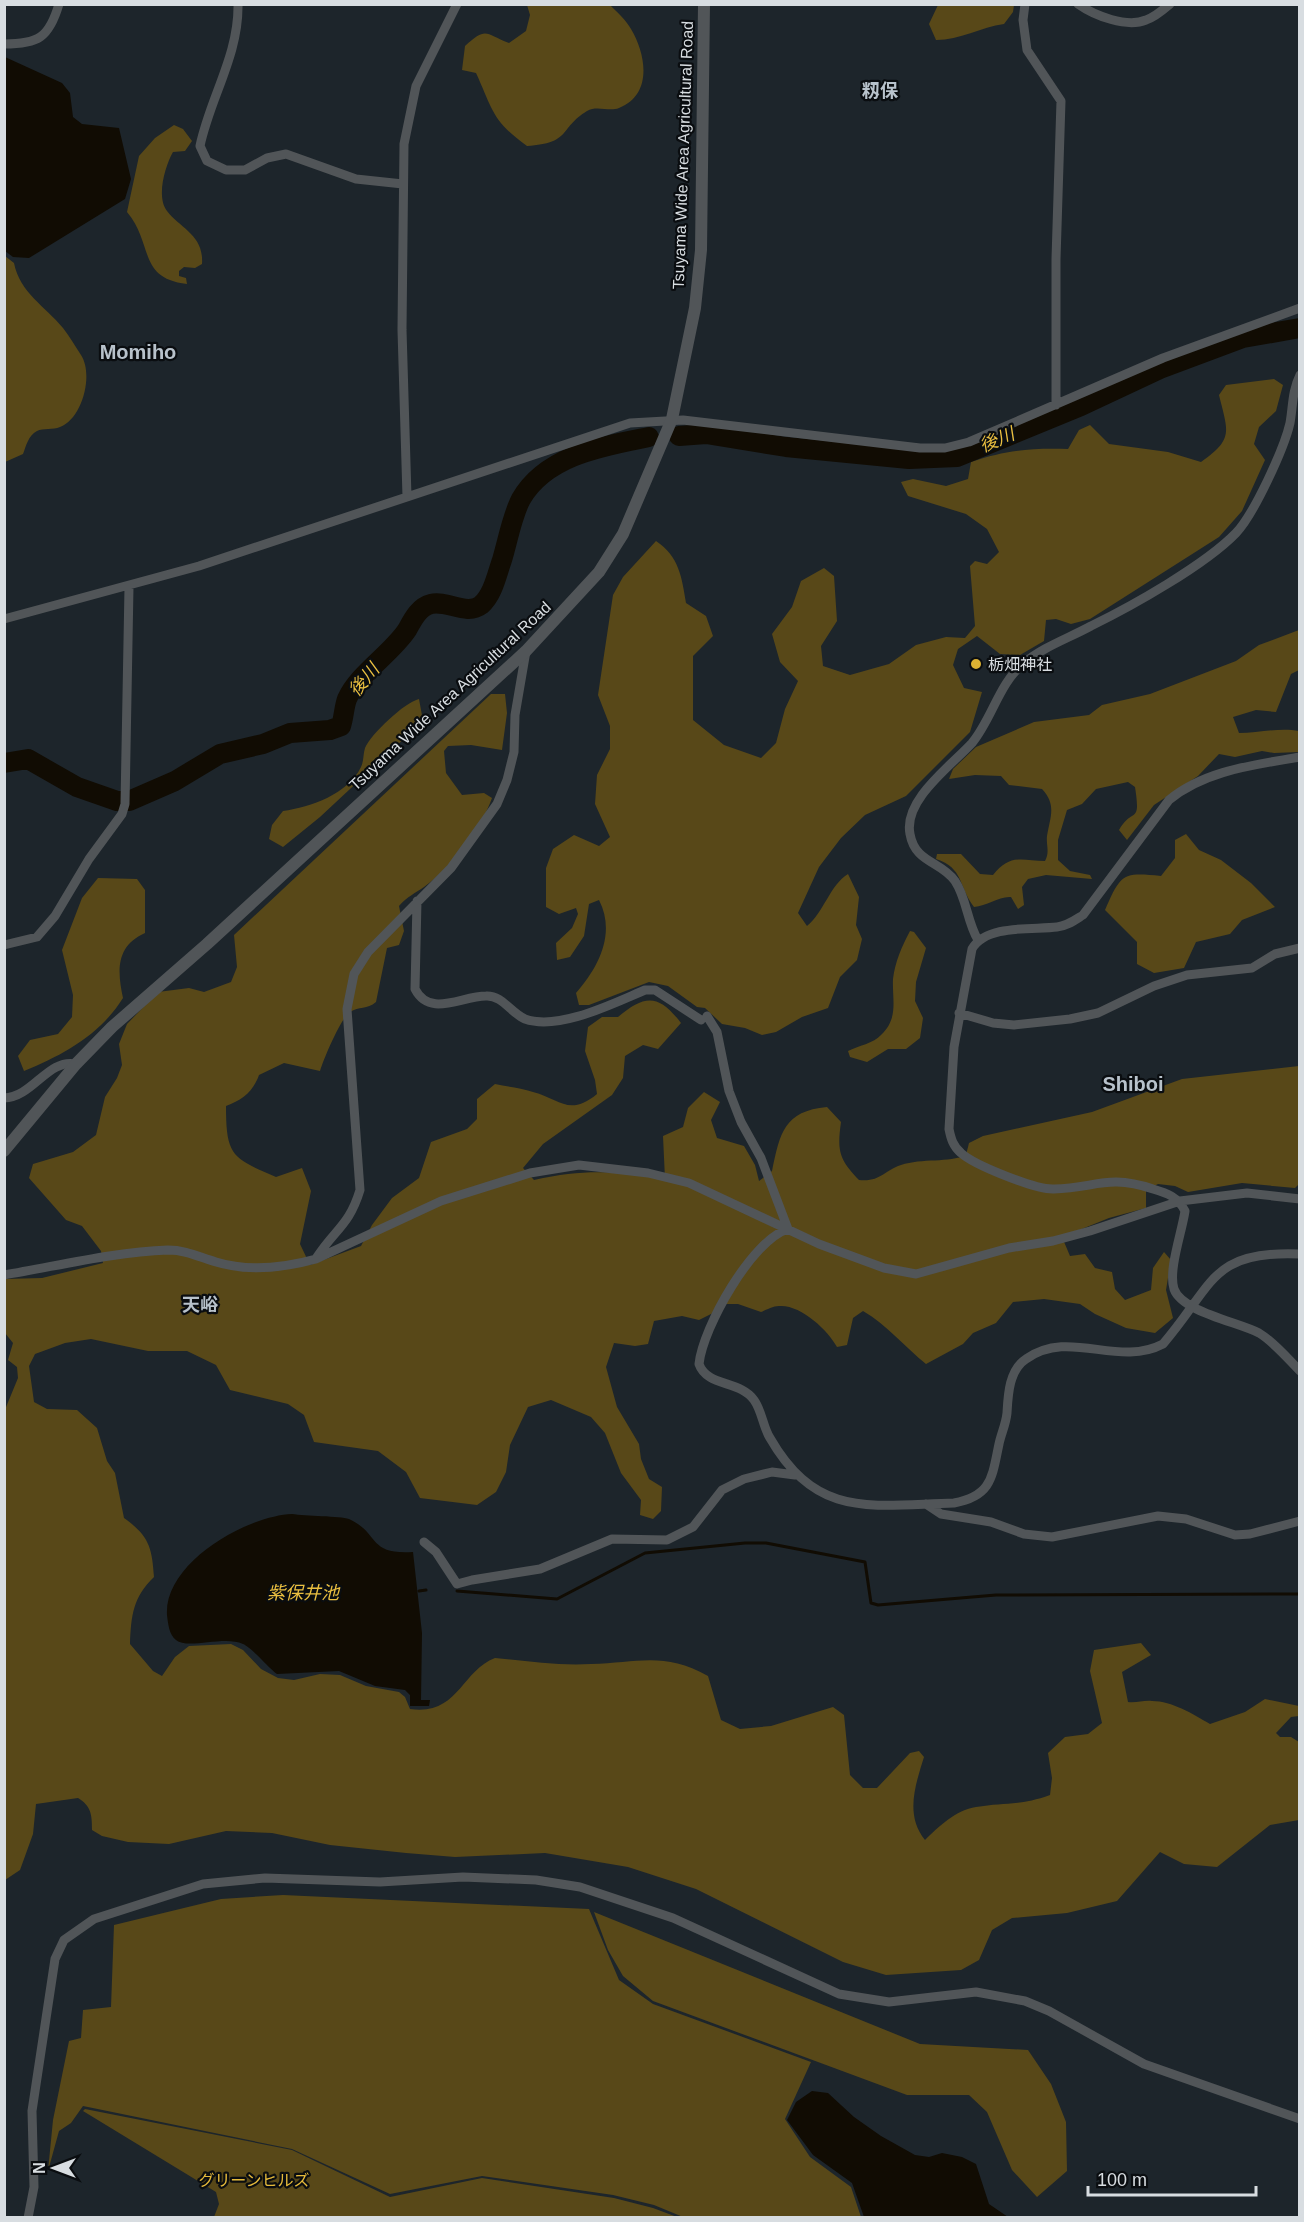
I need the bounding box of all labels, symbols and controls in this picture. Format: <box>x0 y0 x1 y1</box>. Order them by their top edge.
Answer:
street label: Tsuyama Wide Area Agricultural Road <box>670 20 696 290</box>
district label: 籾保 <box>862 81 899 101</box>
district label: Momiho <box>100 341 176 363</box>
water label: 後川 <box>977 423 1019 456</box>
street label: Tsuyama Wide Area Agricultural Road <box>346 598 554 794</box>
place label: 栃畑神社 <box>988 656 1052 673</box>
marker: 栃畑神社 <box>969 657 983 671</box>
water label: 後川 <box>345 658 385 700</box>
district label: Shiboi <box>1102 1073 1164 1095</box>
district label: 天峪 <box>182 1295 218 1315</box>
water label: 紫保井池 <box>267 1583 341 1603</box>
north arrow <box>24 2138 84 2198</box>
scale bar <box>1088 2159 1256 2197</box>
text: N <box>31 2162 48 2174</box>
text: 100 m <box>1097 2170 1147 2190</box>
park label: グリーンヒルズ <box>198 2172 310 2189</box>

